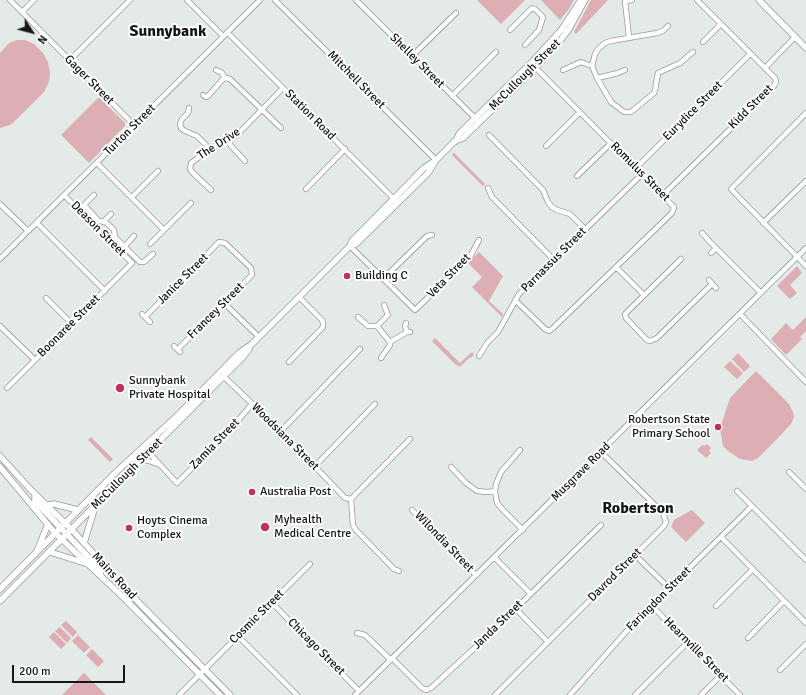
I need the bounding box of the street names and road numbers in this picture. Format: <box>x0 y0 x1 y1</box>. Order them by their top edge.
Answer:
street label: Shelley Street <box>387 31 447 91</box>
street label: McCullough Street <box>486 36 564 114</box>
street label: Mitchell Street <box>324 48 388 112</box>
street label: Gager Street <box>61 52 117 108</box>
street label: Eurydice Street <box>660 78 726 144</box>
street label: Kidd Street <box>726 82 776 132</box>
street label: Station Road <box>282 87 338 143</box>
street label: Turton Street <box>101 101 159 159</box>
street label: The Drive <box>195 125 243 163</box>
street label: Romulus Street <box>607 139 673 205</box>
street label: Deason Street <box>68 199 128 259</box>
street label: Parnassus Street <box>519 225 589 295</box>
street label: Janice Street <box>154 250 212 308</box>
street label: Veta Street <box>424 251 474 301</box>
street label: Francey Street <box>185 280 247 342</box>
street label: Boonaree Street <box>35 292 103 360</box>
street label: Woodsiana Street <box>248 400 322 474</box>
street label: Zamia Street <box>187 415 243 473</box>
street label: McCullough Street <box>88 435 166 513</box>
street label: Musgrave Road <box>548 439 614 505</box>
street label: Wilondia Street <box>411 509 477 575</box>
street label: Davrod Street <box>585 545 645 605</box>
street label: Mains Road <box>89 549 139 603</box>
street label: Faringdon Street <box>624 564 694 634</box>
street label: Cosmic Street <box>227 587 287 647</box>
street label: Janda Street <box>470 598 526 652</box>
street label: Hearnville Street <box>660 614 732 686</box>
street label: Chicago Street <box>284 615 348 679</box>

